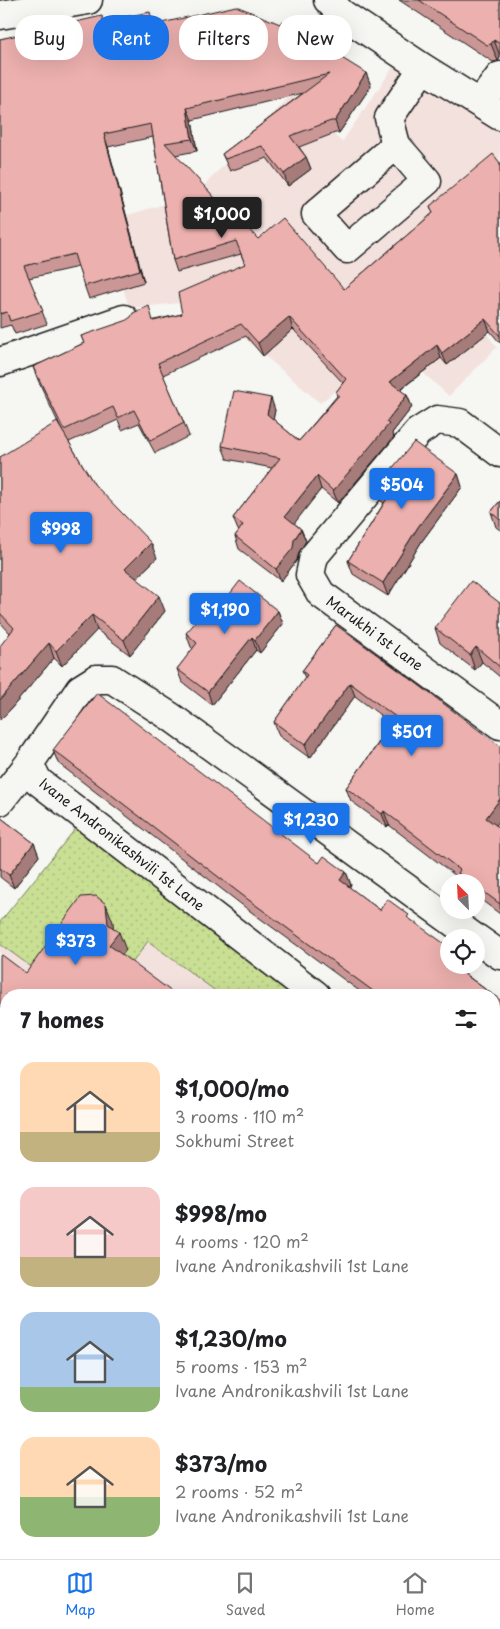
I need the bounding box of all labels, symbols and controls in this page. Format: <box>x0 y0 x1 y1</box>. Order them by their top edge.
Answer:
chip: Buy <box>15 15 83 60</box>
chip: Rent <box>93 15 169 60</box>
chip: Filters <box>179 15 268 60</box>
chip: New <box>278 15 352 60</box>
pin: $1,000 <box>181 196 263 239</box>
text: $1,000 <box>194 201 250 225</box>
pin: $504 <box>372 468 432 510</box>
text: $504 <box>380 472 424 496</box>
pin: $998 <box>31 512 91 554</box>
text: $998 <box>41 516 81 540</box>
street label: Marukhi 1st Lane <box>322 591 428 675</box>
pin: $1,190 <box>184 592 266 635</box>
text: $1,190 <box>201 597 250 621</box>
pin: $501 <box>382 714 442 757</box>
text: $501 <box>392 719 432 743</box>
street label: Ivane Andronikashvili 1st Lane <box>35 773 209 915</box>
pin: $1,230 <box>270 802 352 845</box>
text: $1,230 <box>283 807 339 831</box>
north arrow <box>440 874 485 919</box>
map controls <box>440 874 485 974</box>
pin: $373 <box>46 924 106 966</box>
text: $373 <box>56 928 96 952</box>
button: locate <box>440 929 485 974</box>
text: 7 homes <box>20 1003 104 1035</box>
icon: filters <box>452 1005 480 1033</box>
text: $1,000/mo <box>175 1072 289 1104</box>
icon: home <box>60 1082 120 1142</box>
text: 3 rooms · 110 m² <box>175 1104 304 1128</box>
text: Sokhumi Street <box>175 1128 294 1152</box>
text: $998/mo <box>175 1197 267 1229</box>
icon: home <box>60 1207 120 1267</box>
text: 4 rooms · 120 m² <box>175 1229 309 1253</box>
text: Ivane Andronikashvili 1st Lane <box>175 1253 409 1277</box>
text: $1,230/mo <box>175 1322 287 1354</box>
icon: home <box>60 1332 120 1392</box>
text: 5 rooms · 153 m² <box>175 1354 308 1378</box>
text: Ivane Andronikashvili 1st Lane <box>175 1378 409 1402</box>
text: $373/mo <box>175 1447 267 1479</box>
icon: home <box>60 1457 120 1517</box>
text: 2 rooms · 52 m² <box>175 1479 303 1503</box>
text: Ivane Andronikashvili 1st Lane <box>175 1503 409 1527</box>
tab: Map <box>65 1569 95 1620</box>
tab: Saved <box>226 1569 265 1620</box>
tab: Home <box>396 1569 435 1620</box>

